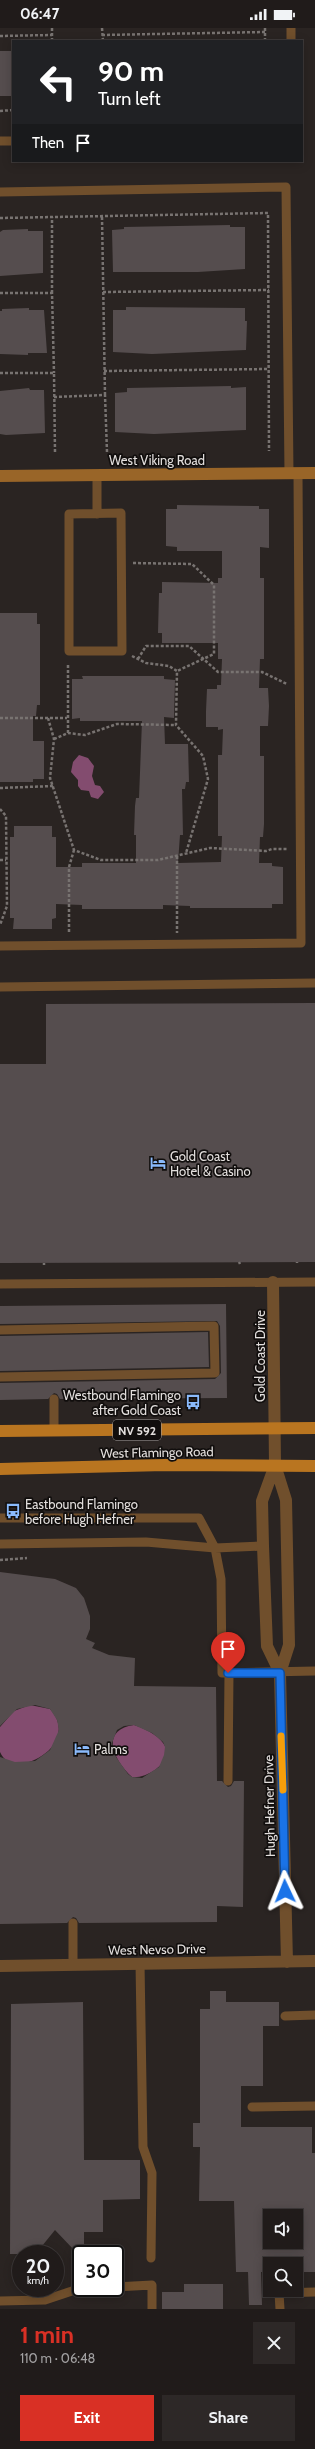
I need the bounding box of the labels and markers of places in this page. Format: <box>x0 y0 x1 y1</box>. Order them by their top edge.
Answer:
place label: Gold Coast Hotel & Casino <box>170 1148 251 1179</box>
hotel icon: Gold Coast Hotel & Casino <box>149 1154 167 1172</box>
place label: Westbound Flamingo after Gold Coast <box>63 1387 182 1418</box>
bus stop icon: Westbound Flamingo after Gold Coast <box>184 1393 202 1411</box>
place label: Eastbound Flamingo before Hugh Hefner <box>25 1496 138 1527</box>
bus stop icon: Eastbound Flamingo before Hugh Hefner <box>4 1502 22 1520</box>
pin <box>211 1632 245 1673</box>
hotel icon: Palms <box>73 1740 91 1758</box>
place label: Palms <box>94 1741 128 1757</box>

